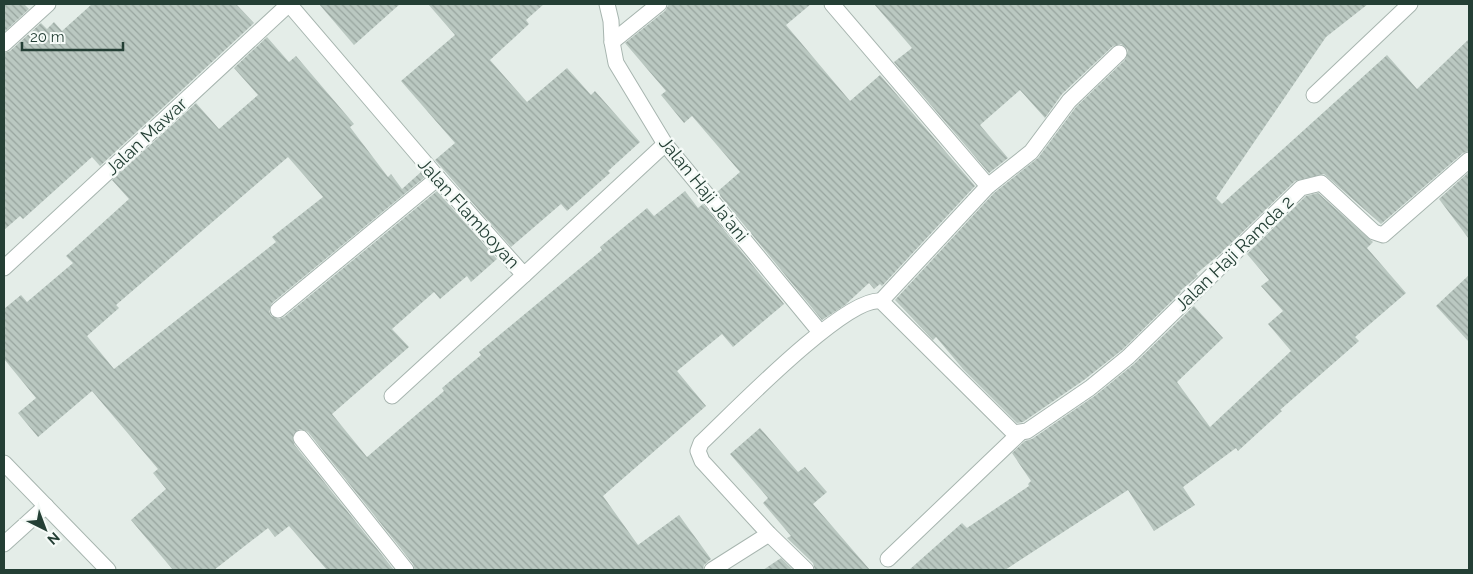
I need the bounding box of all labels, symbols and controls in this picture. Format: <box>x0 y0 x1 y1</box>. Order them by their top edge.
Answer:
scale bar <box>22 20 124 52</box>
text: 20 m <box>30 28 65 46</box>
street label: Jalan Mawar <box>101 92 192 179</box>
street label: Jalan Haji Ja'ani <box>655 132 753 246</box>
street label: Jalan Flamboyan <box>414 153 524 273</box>
street label: Jalan Haji Ramda 2 <box>1170 191 1298 315</box>
north arrow <box>20 504 70 554</box>
text: N <box>44 529 63 548</box>

